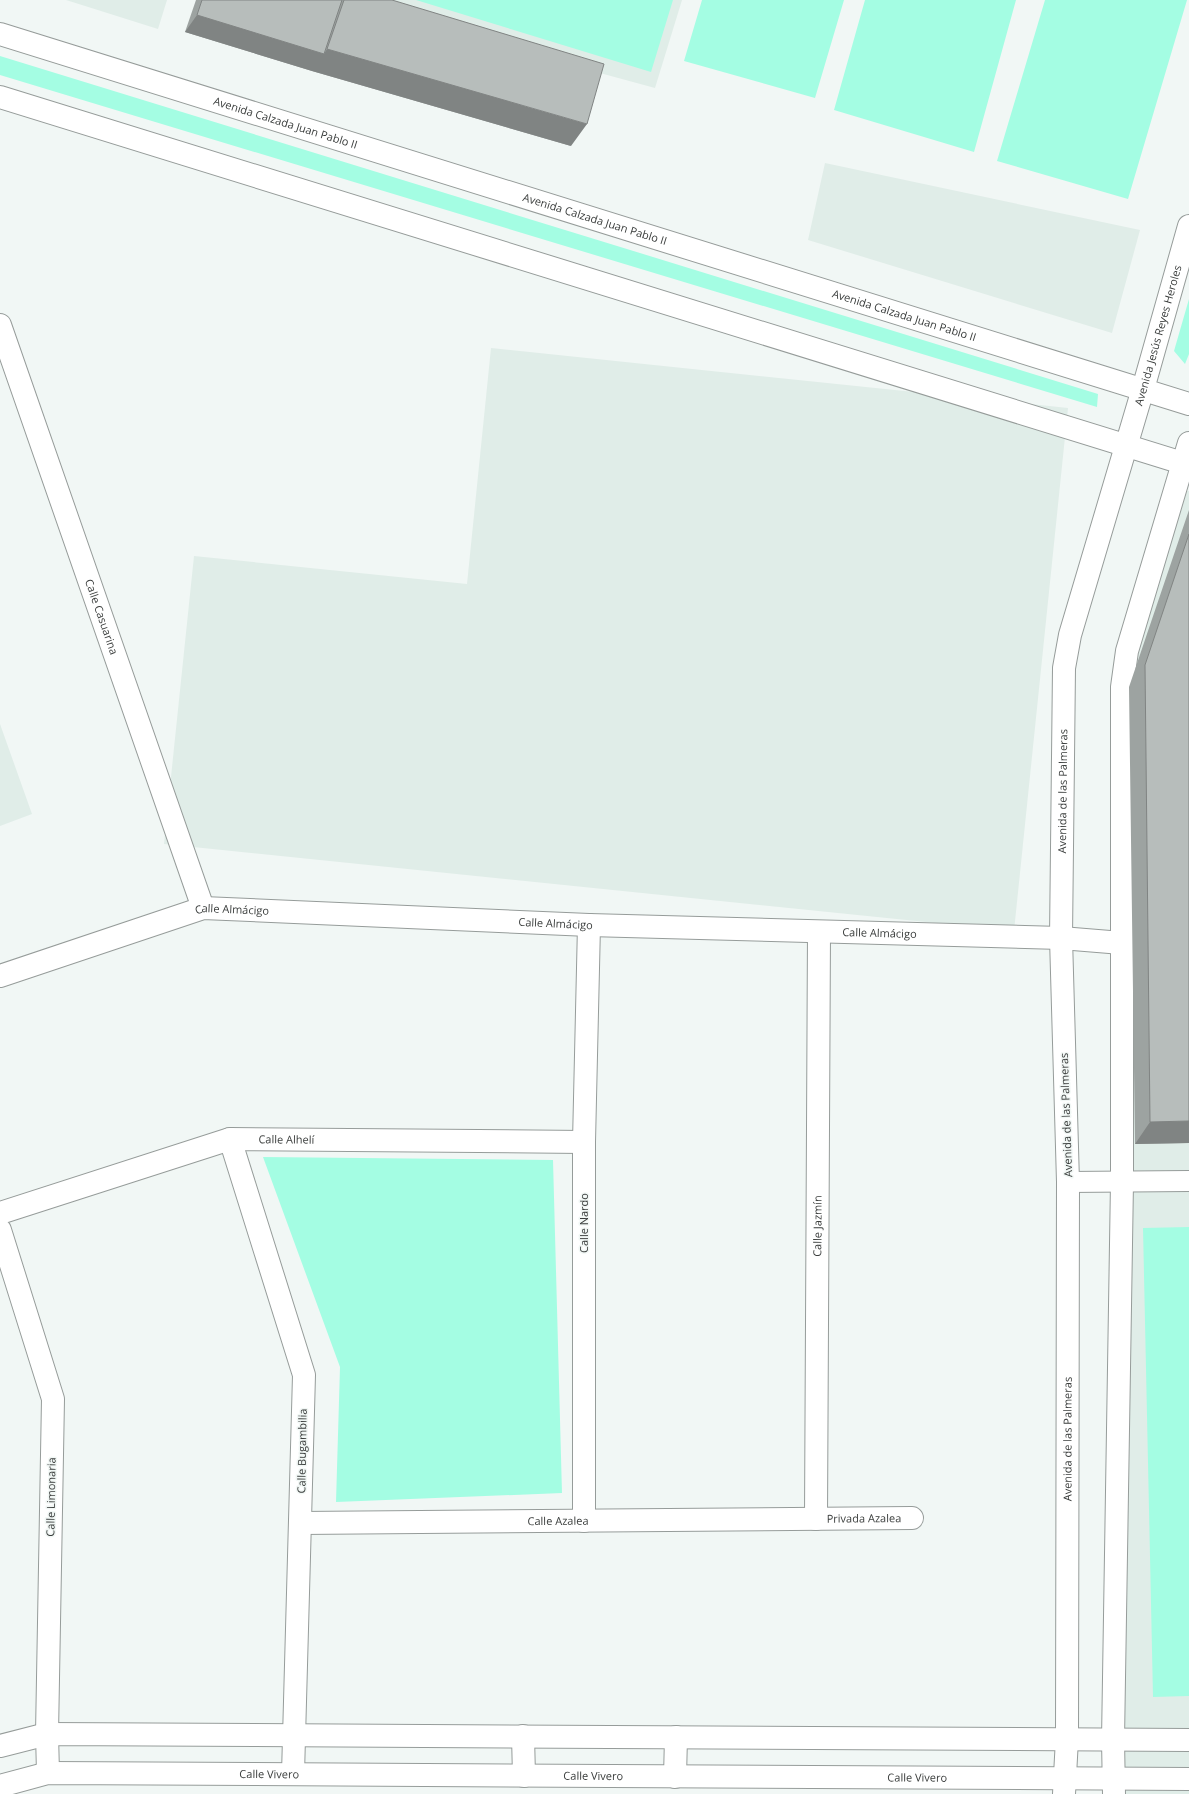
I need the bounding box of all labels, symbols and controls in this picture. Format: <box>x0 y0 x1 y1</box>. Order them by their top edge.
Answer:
street label: Avenida Calzada Juan Pablo II <box>212 93 360 152</box>
street label: Avenida Calzada Juan Pablo II <box>521 189 669 248</box>
street label: Avenida Jesús Reyes Heroles <box>1130 263 1185 407</box>
street label: Avenida Calzada Juan Pablo II <box>830 285 978 344</box>
street label: Calle Casuarina <box>82 577 122 656</box>
street label: Avenida de las Palmeras <box>1054 729 1070 854</box>
street label: Calle Almácigo <box>193 900 270 918</box>
street label: Calle Almácigo <box>518 914 593 932</box>
street label: Calle Almácigo <box>842 924 917 941</box>
street label: Avenida de las Palmeras <box>1056 1053 1075 1177</box>
street label: Calle Alhelí <box>258 1131 315 1147</box>
street label: Calle Nardo <box>576 1193 591 1253</box>
street label: Calle Jazmín <box>809 1195 825 1257</box>
street label: Avenida de las Palmeras <box>1059 1377 1075 1501</box>
street label: Calle Bugambilia <box>293 1408 310 1494</box>
street label: Calle Limonaria <box>42 1457 59 1537</box>
street label: Privada Azalea <box>827 1510 901 1526</box>
street label: Calle Azalea <box>527 1513 589 1528</box>
street label: Calle Vivero <box>239 1766 300 1781</box>
street label: Calle Vivero <box>563 1768 624 1783</box>
street label: Calle Vivero <box>887 1769 948 1785</box>

